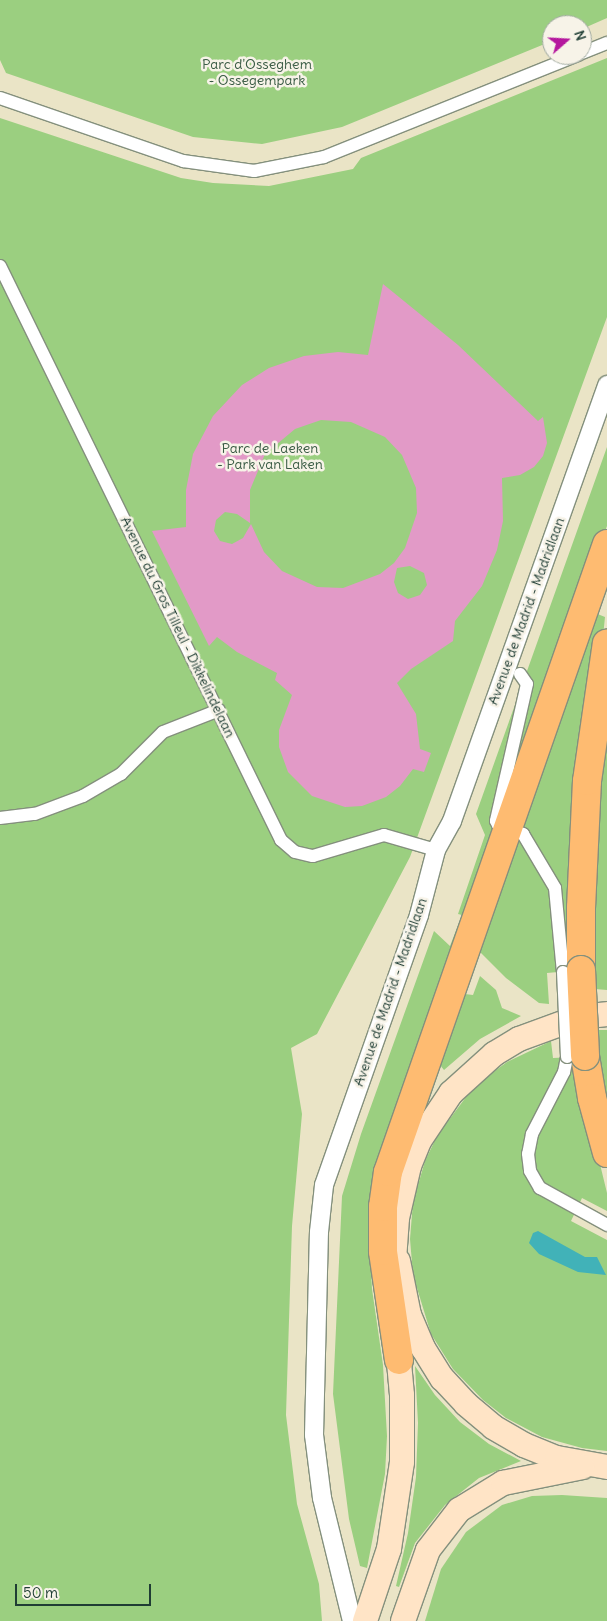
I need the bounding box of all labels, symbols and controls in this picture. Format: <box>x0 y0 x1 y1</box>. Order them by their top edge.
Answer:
north arrow <box>542 15 592 65</box>
text: N <box>570 28 590 43</box>
park label: Parc d'Osseghem - Ossegempark <box>202 56 312 88</box>
park label: Parc de Laeken - Park van Laken <box>217 440 323 472</box>
street label: Avenue du Gros Tilleul - Dikkelindelaan <box>117 514 239 740</box>
street label: Avenue de Madrid - Madridlaan <box>484 515 568 707</box>
street label: Avenue de Madrid - Madridlaan <box>350 896 430 1088</box>
scale bar <box>18 1574 154 1606</box>
text: 50 m <box>23 1583 58 1602</box>

